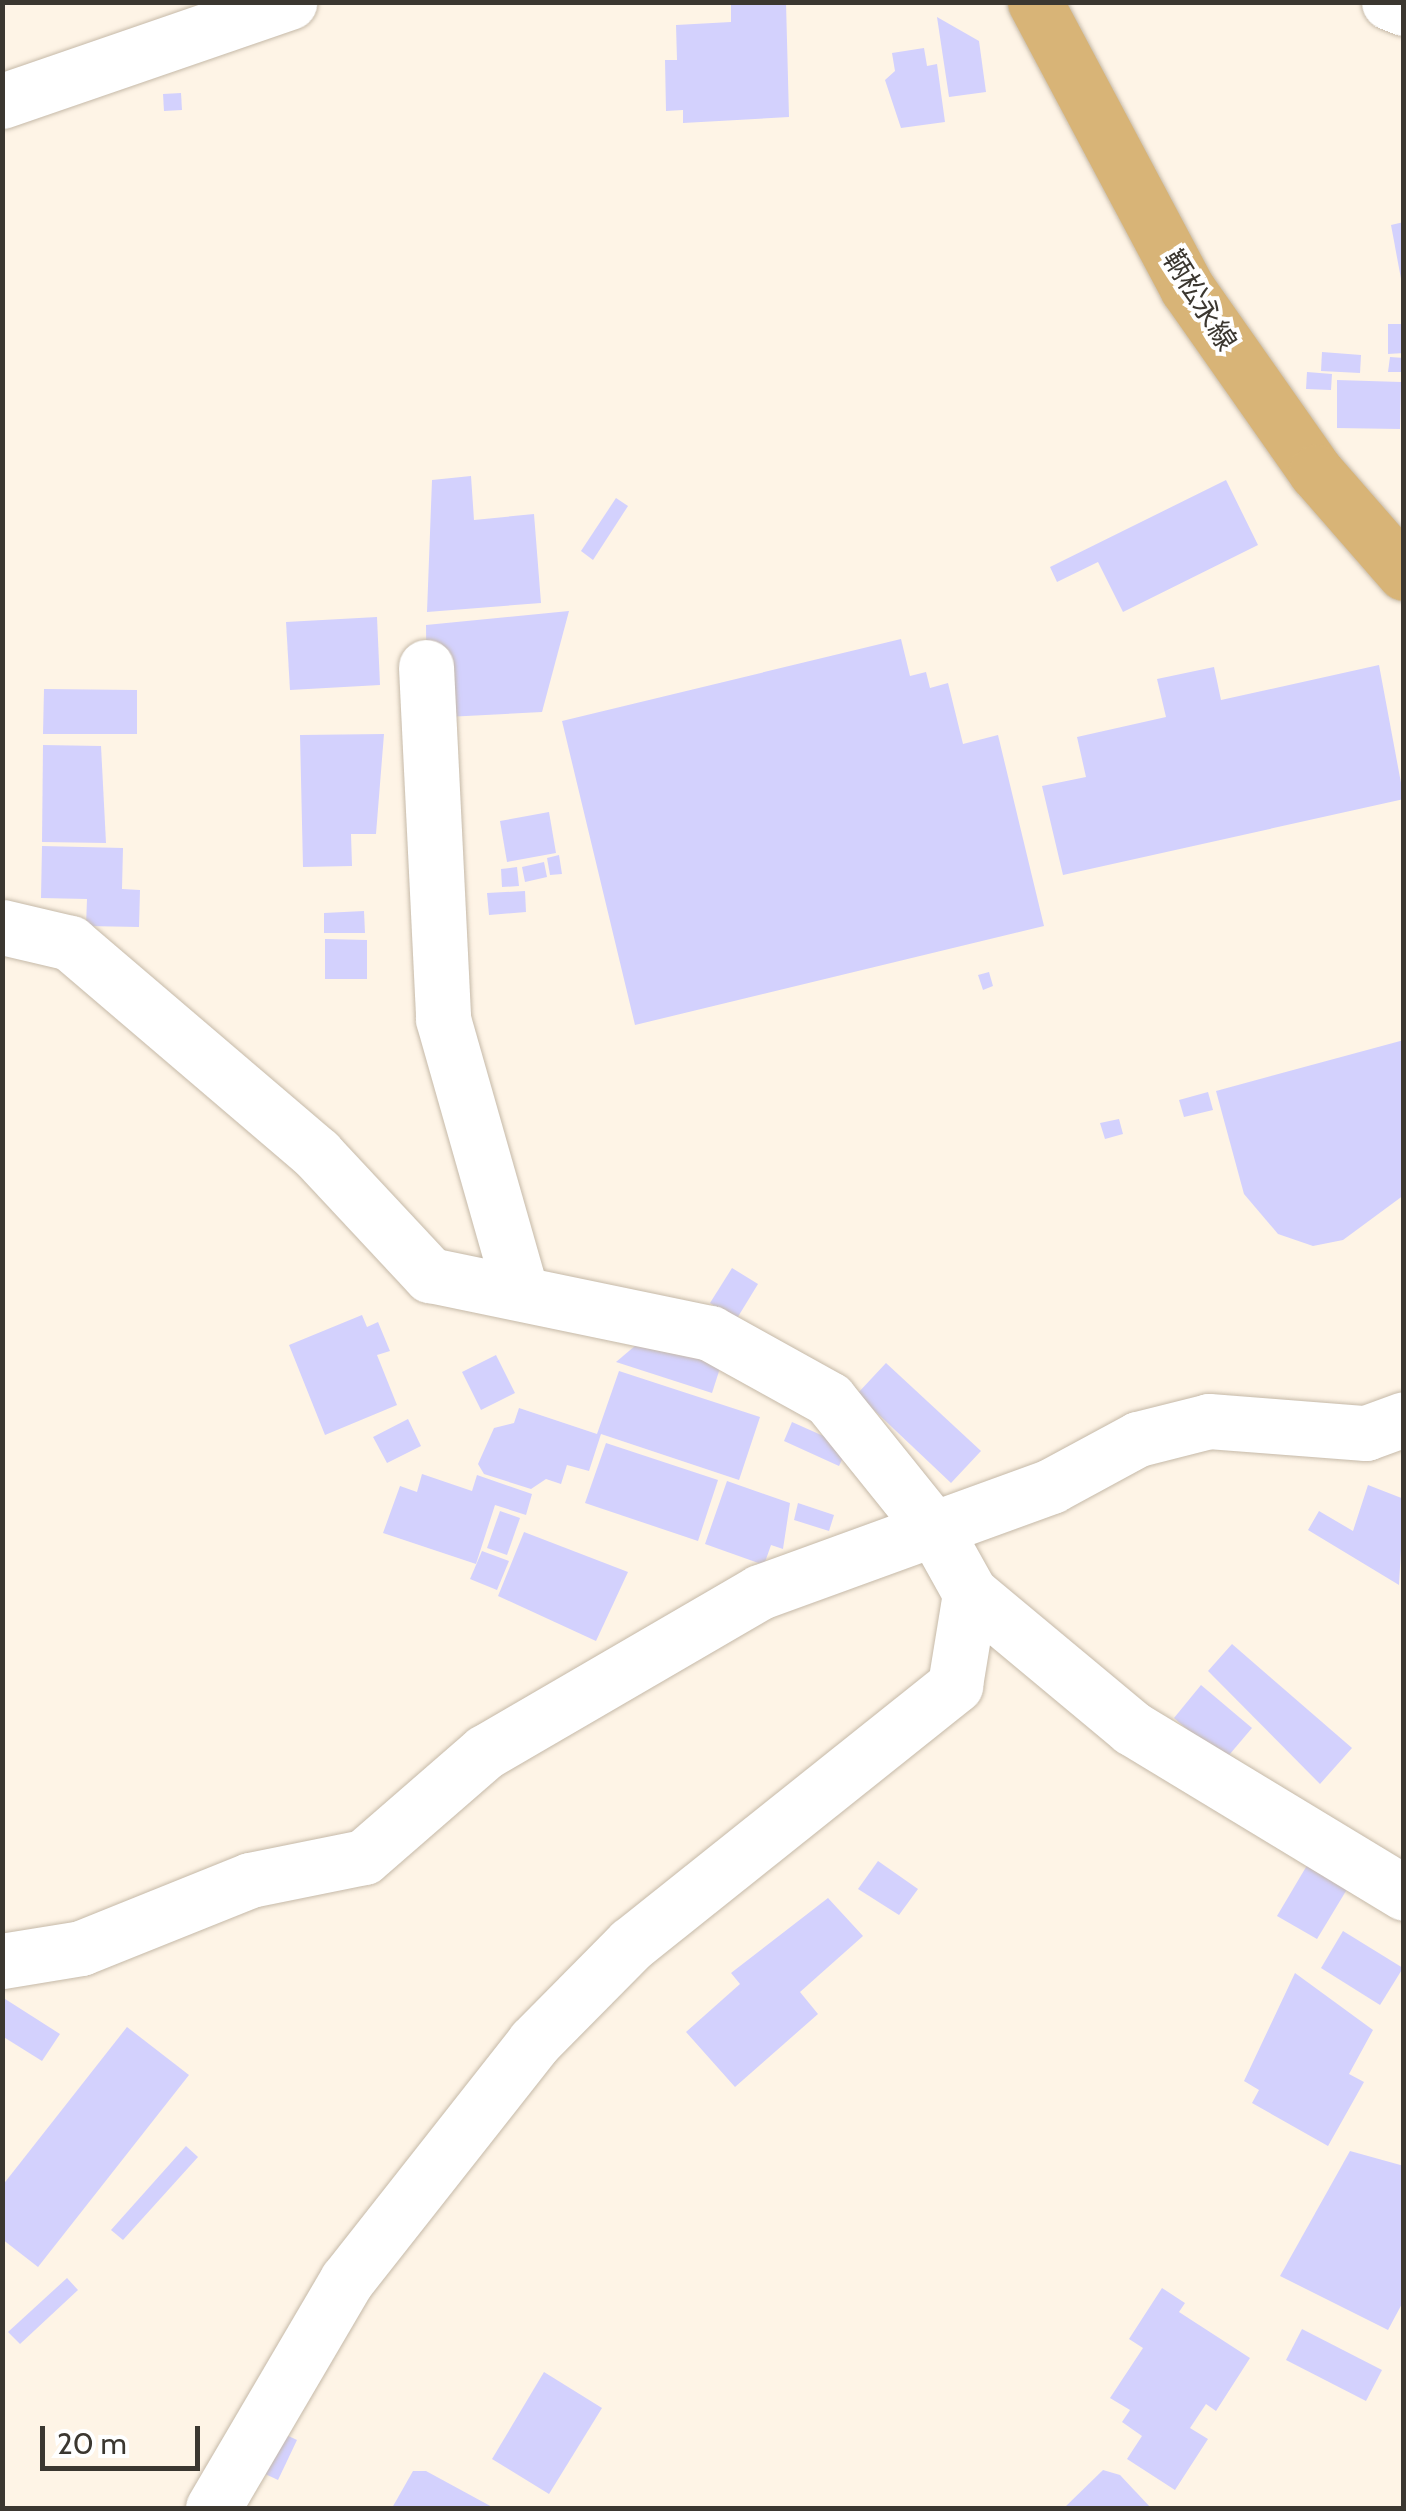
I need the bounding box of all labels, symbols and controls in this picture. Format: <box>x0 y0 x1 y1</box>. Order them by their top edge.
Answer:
street label: 鞆松永線 <box>1156 244 1244 356</box>
scale bar <box>45 2406 205 2468</box>
text: 20 m <box>57 2425 127 2462</box>

